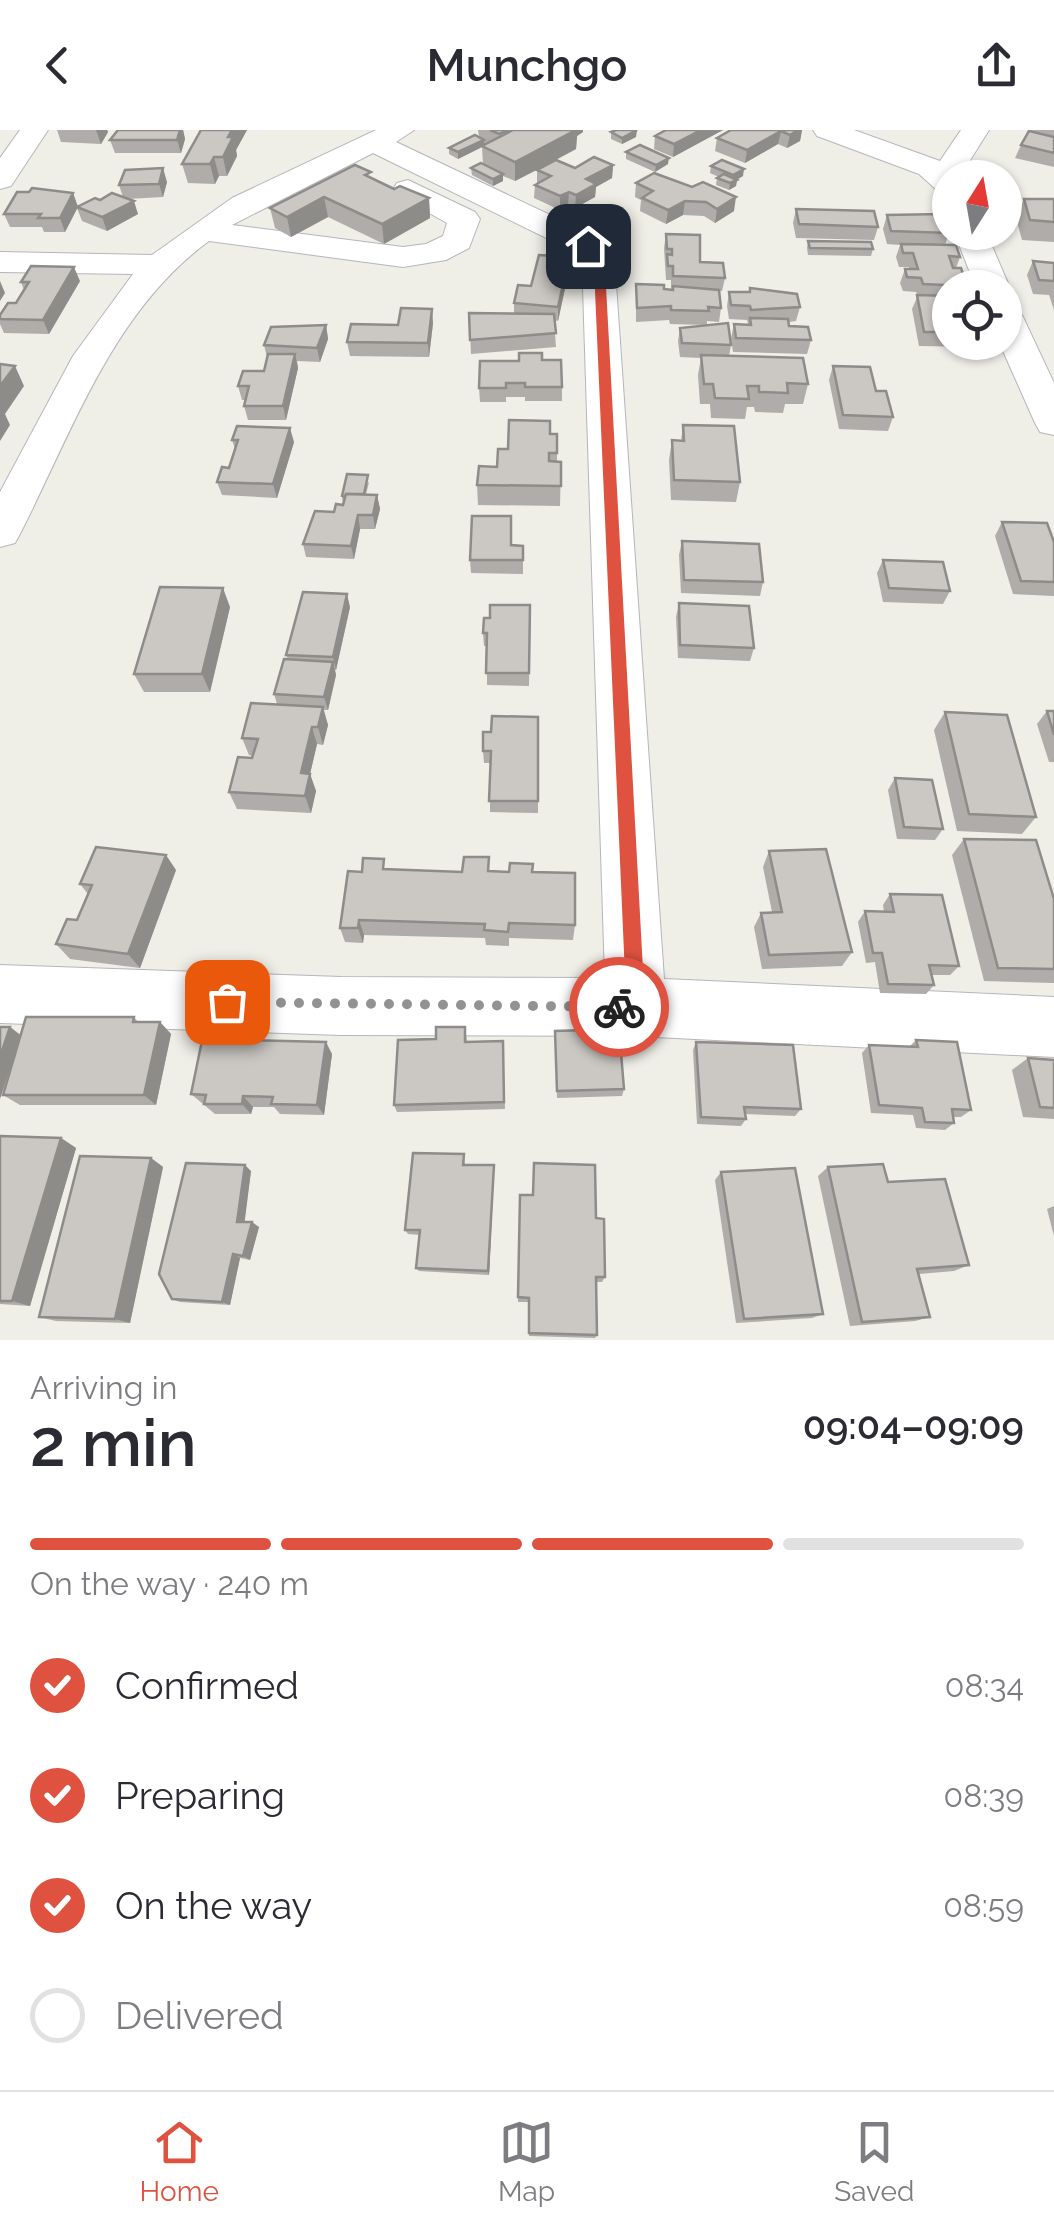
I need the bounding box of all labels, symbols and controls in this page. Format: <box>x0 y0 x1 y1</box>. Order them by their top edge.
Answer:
icon: back <box>30 38 85 93</box>
icon: share <box>969 38 1024 93</box>
text: Munchgo <box>427 39 627 92</box>
north arrow <box>932 160 1022 250</box>
map controls <box>932 160 1022 360</box>
pin <box>546 204 631 289</box>
icon: home <box>561 219 616 274</box>
button: locate <box>932 270 1022 360</box>
courier <box>569 957 669 1057</box>
pin <box>185 960 270 1045</box>
icon: bag <box>200 975 255 1030</box>
icon: bike <box>592 980 647 1035</box>
text: Arriving in <box>30 1369 177 1406</box>
text: 09:04–09:09 <box>803 1403 1024 1448</box>
text: 2 min <box>30 1405 197 1481</box>
text: On the way · 240 m <box>30 1565 309 1602</box>
icon: check <box>30 1658 85 1713</box>
text: Confirmed <box>115 1663 299 1708</box>
text: 08:34 <box>945 1667 1024 1704</box>
icon: check <box>30 1768 85 1823</box>
text: Preparing <box>115 1773 285 1818</box>
text: 08:39 <box>944 1777 1024 1814</box>
icon: check <box>30 1878 85 1933</box>
text: On the way <box>115 1883 312 1928</box>
text: 08:59 <box>943 1887 1024 1924</box>
text: Delivered <box>115 1993 284 2038</box>
tab: Home <box>140 2115 219 2208</box>
tab: Map <box>498 2115 555 2208</box>
tab: Saved <box>834 2115 914 2208</box>

